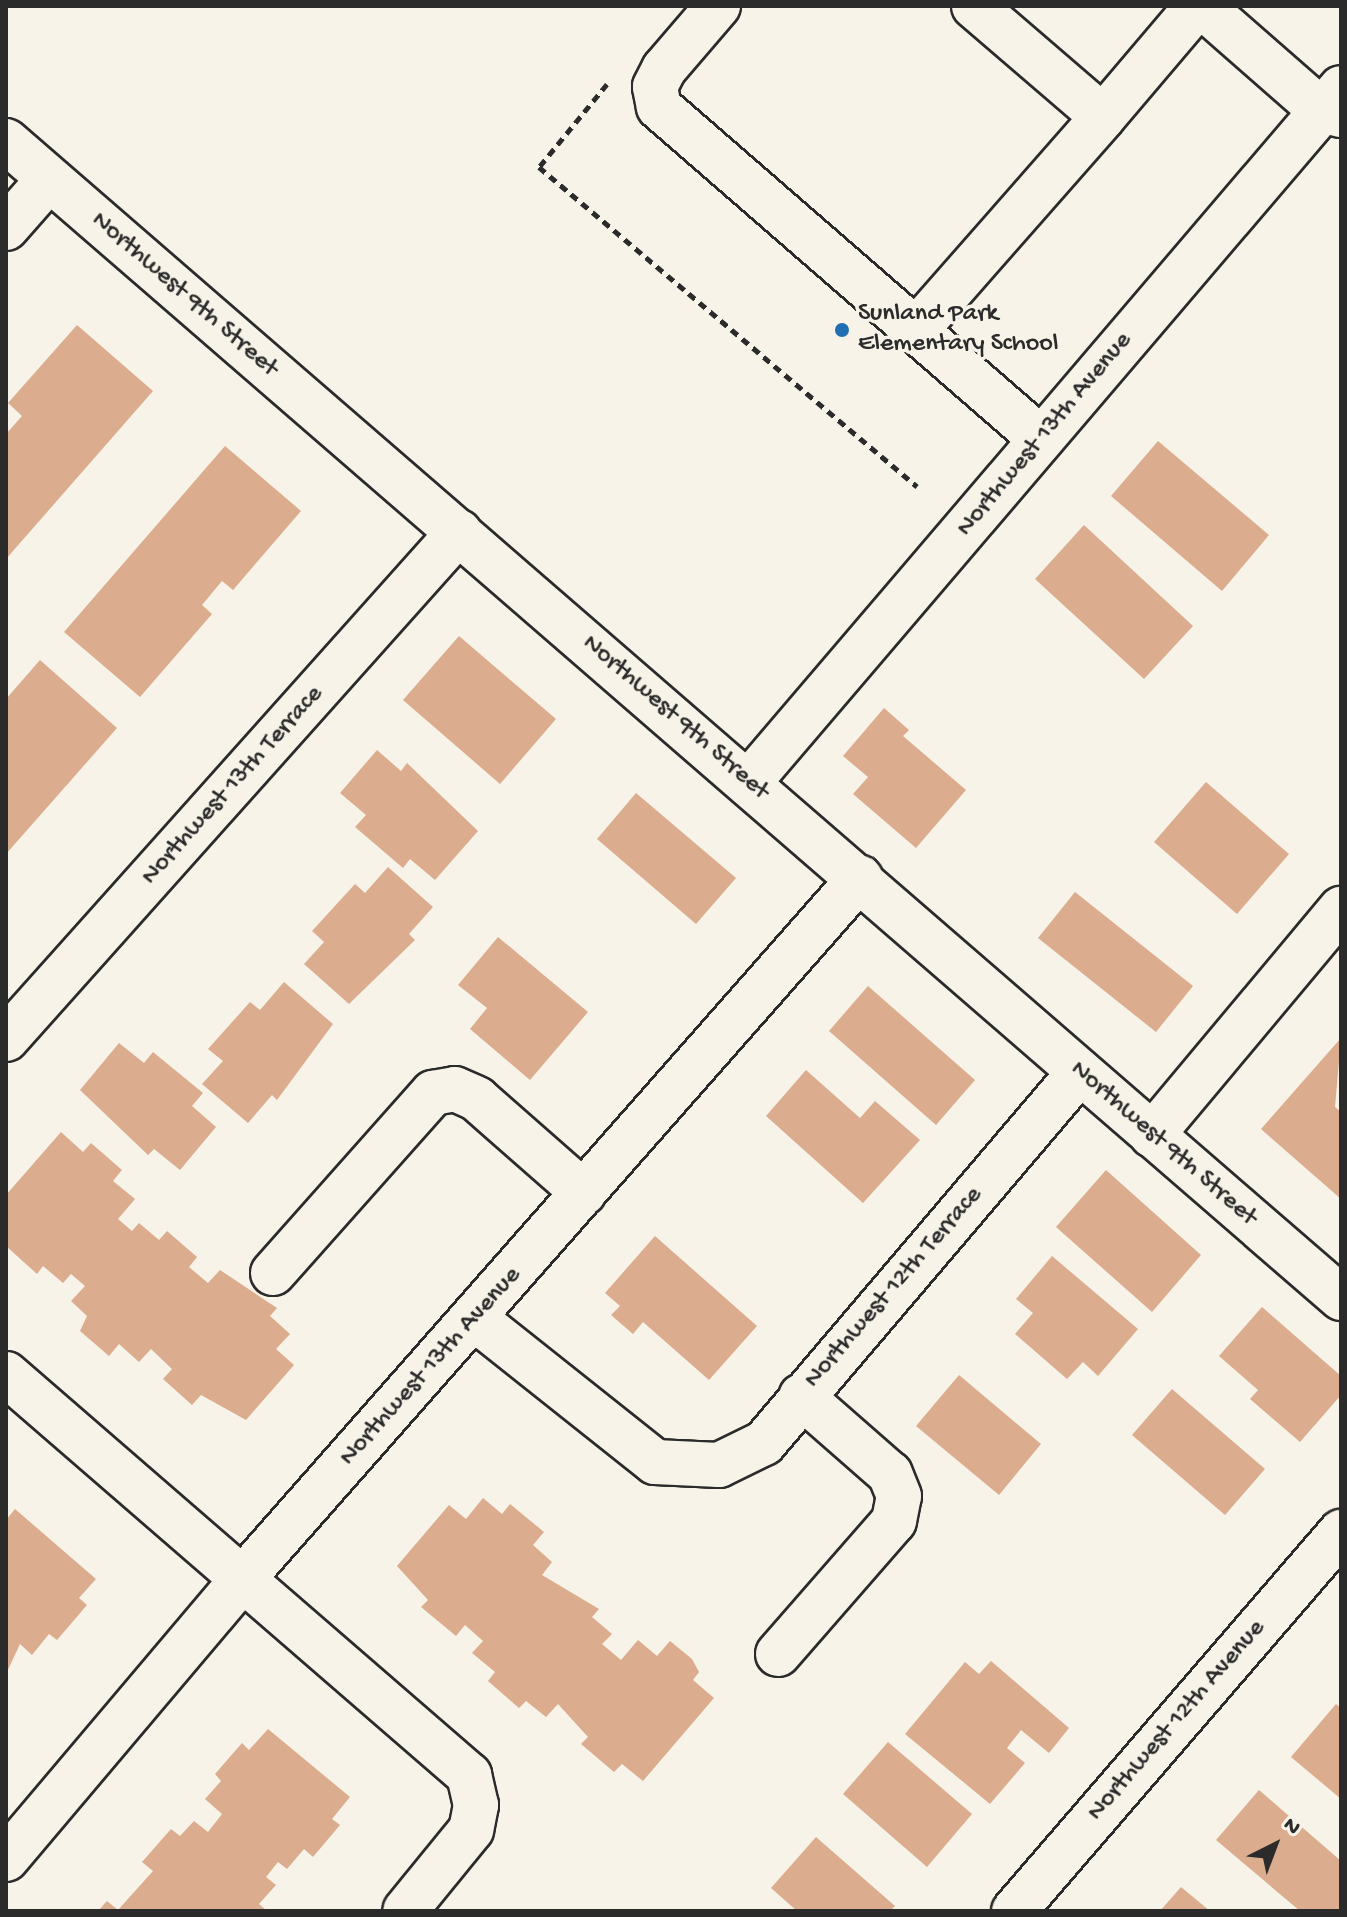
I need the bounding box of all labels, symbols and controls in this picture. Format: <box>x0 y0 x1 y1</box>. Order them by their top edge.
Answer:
street label: Northwest 9th Street <box>84 205 284 385</box>
place label: Sunland Park Elementary School <box>858 299 1058 360</box>
marker: Sunland Park Elementary School <box>833 321 851 339</box>
street label: Northwest 13th Avenue <box>950 327 1140 543</box>
street label: Northwest 9th Street <box>575 628 775 808</box>
street label: Northwest 13th Terrace <box>135 680 331 892</box>
street label: Northwest 9th Street <box>1063 1054 1263 1234</box>
street label: Northwest 12th Terrace <box>798 1181 990 1395</box>
street label: Northwest 13th Avenue <box>333 1261 529 1473</box>
street label: Northwest 12th Avenue <box>1081 1614 1273 1828</box>
north arrow <box>1235 1805 1315 1885</box>
text: N <box>1277 1813 1305 1842</box>

